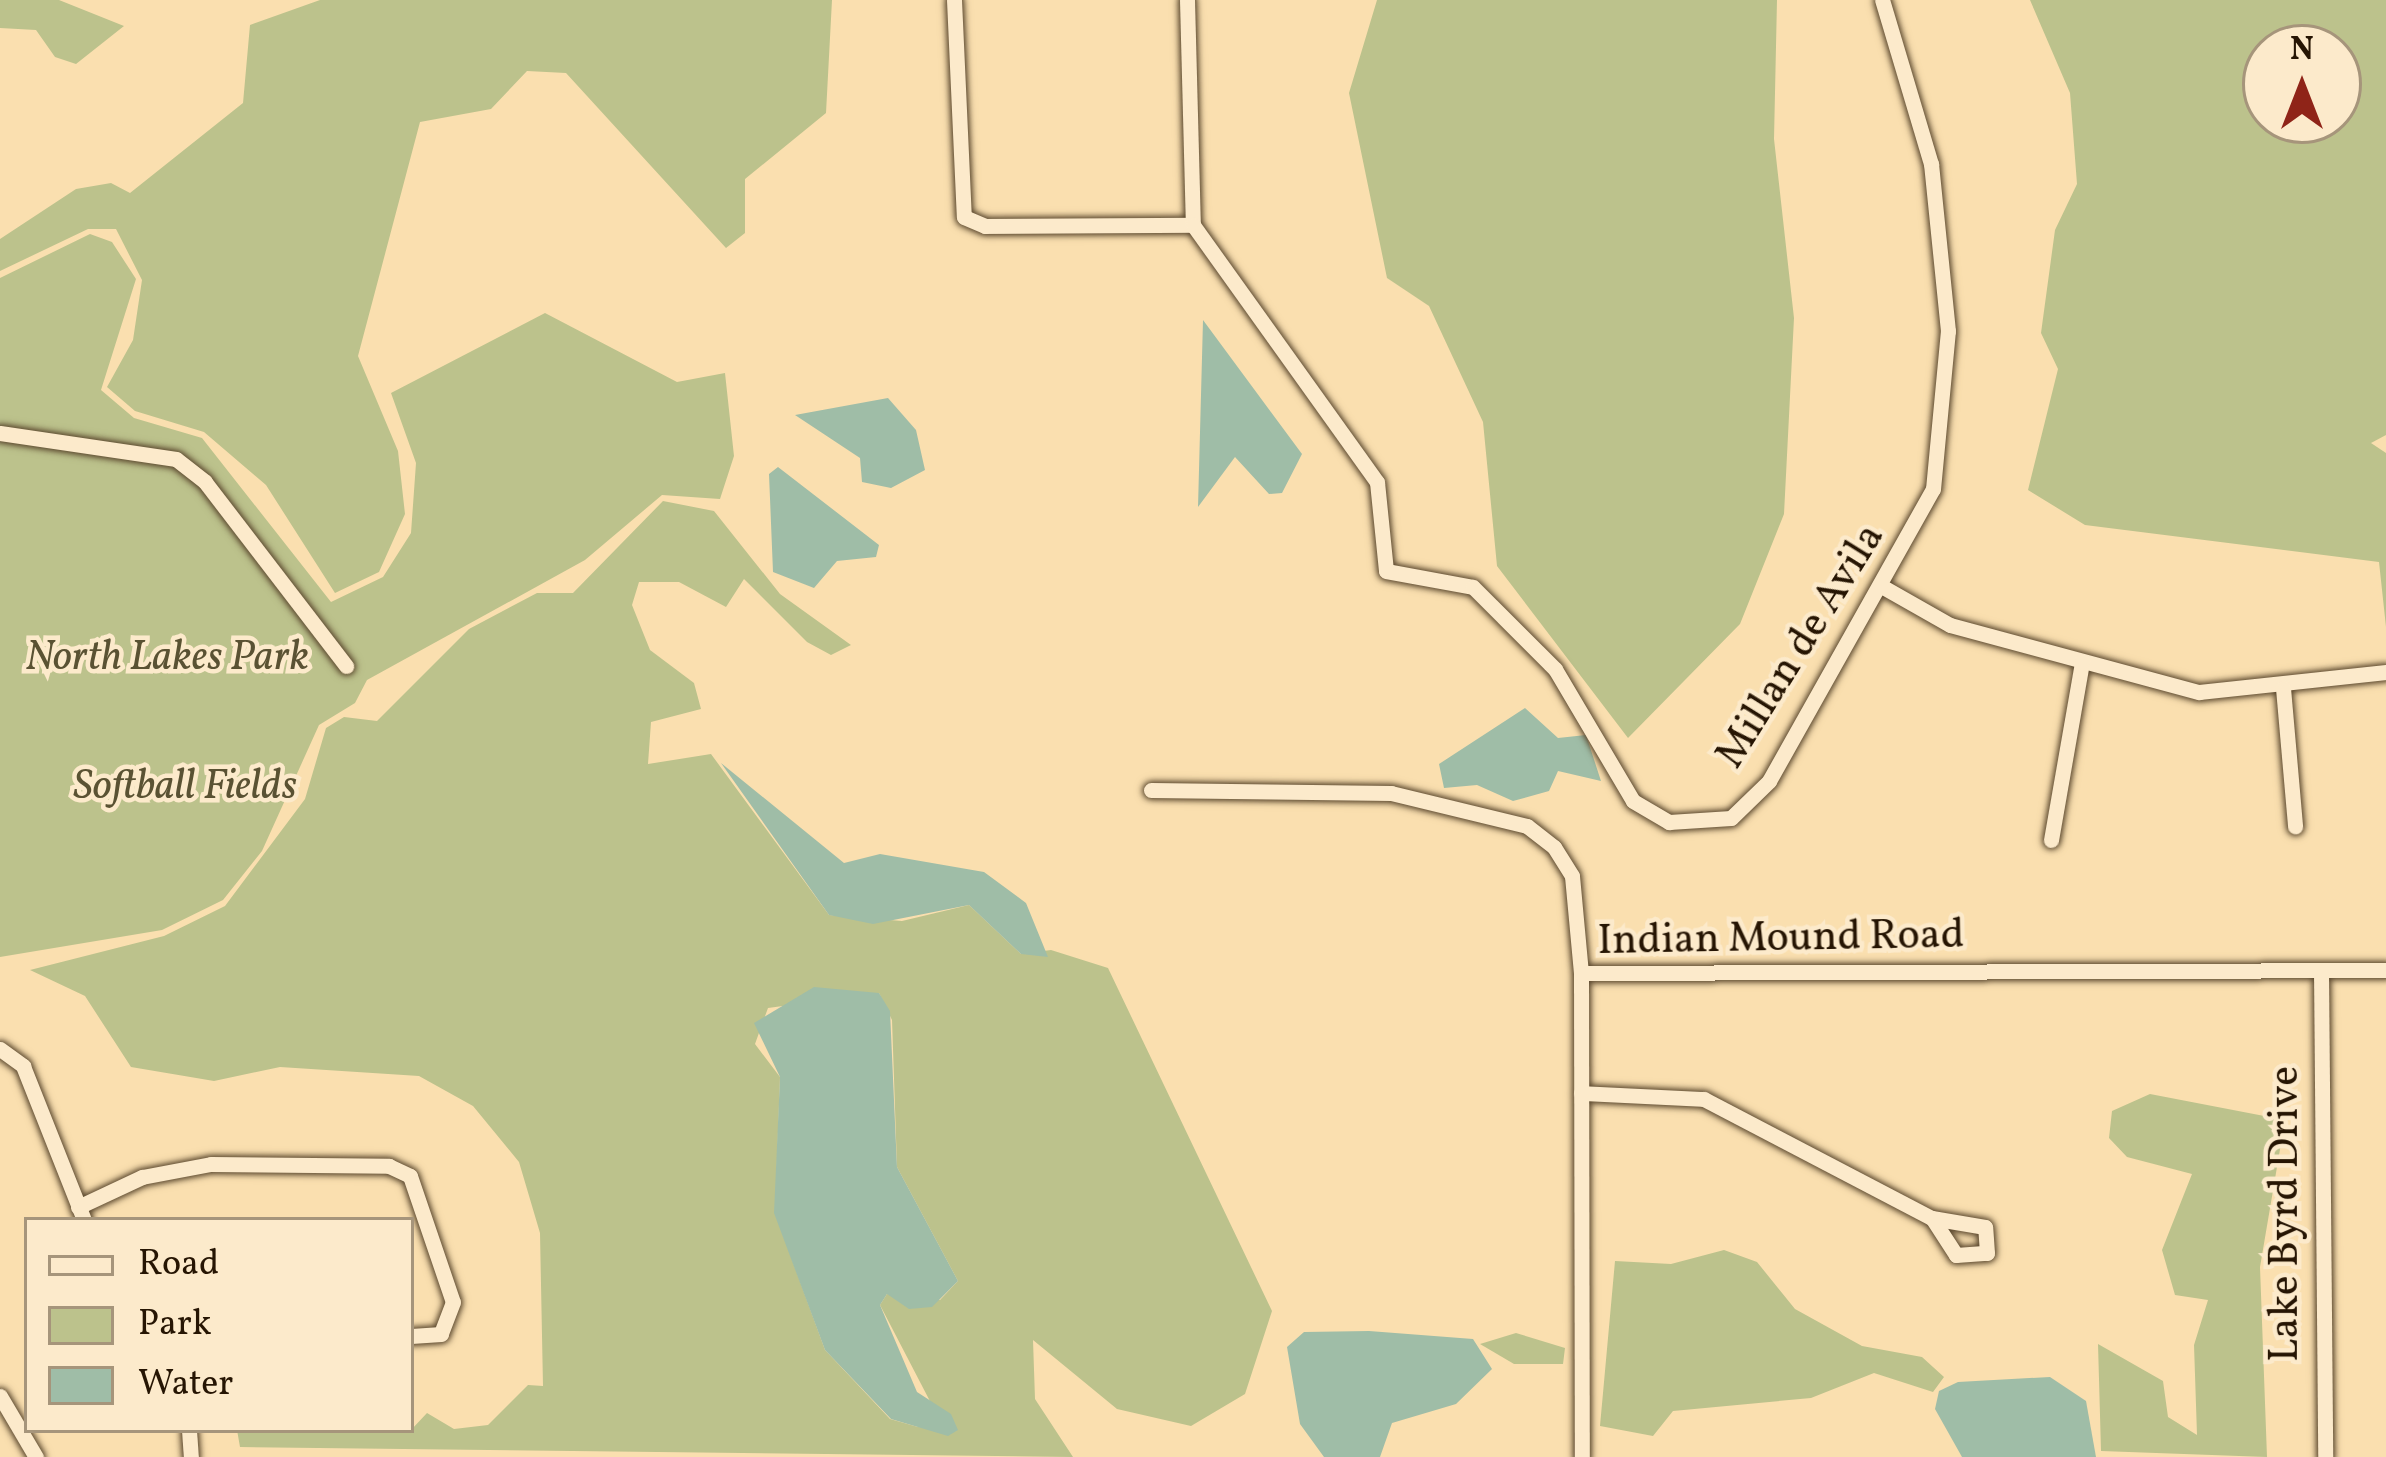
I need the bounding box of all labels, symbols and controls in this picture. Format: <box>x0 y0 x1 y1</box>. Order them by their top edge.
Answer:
north arrow <box>2242 24 2362 144</box>
text: N <box>2290 28 2314 74</box>
street label: Millan de Avila <box>1707 516 1897 778</box>
park label: North Lakes Park <box>25 634 309 684</box>
park label: Softball Fields <box>73 763 297 813</box>
street label: Indian Mound Road <box>1597 912 1965 968</box>
street label: Lake Byrd Drive <box>2262 1066 2312 1362</box>
legend <box>24 1217 414 1433</box>
text: Road <box>138 1240 219 1290</box>
text: Park <box>138 1300 212 1350</box>
text: Water <box>138 1360 233 1410</box>

